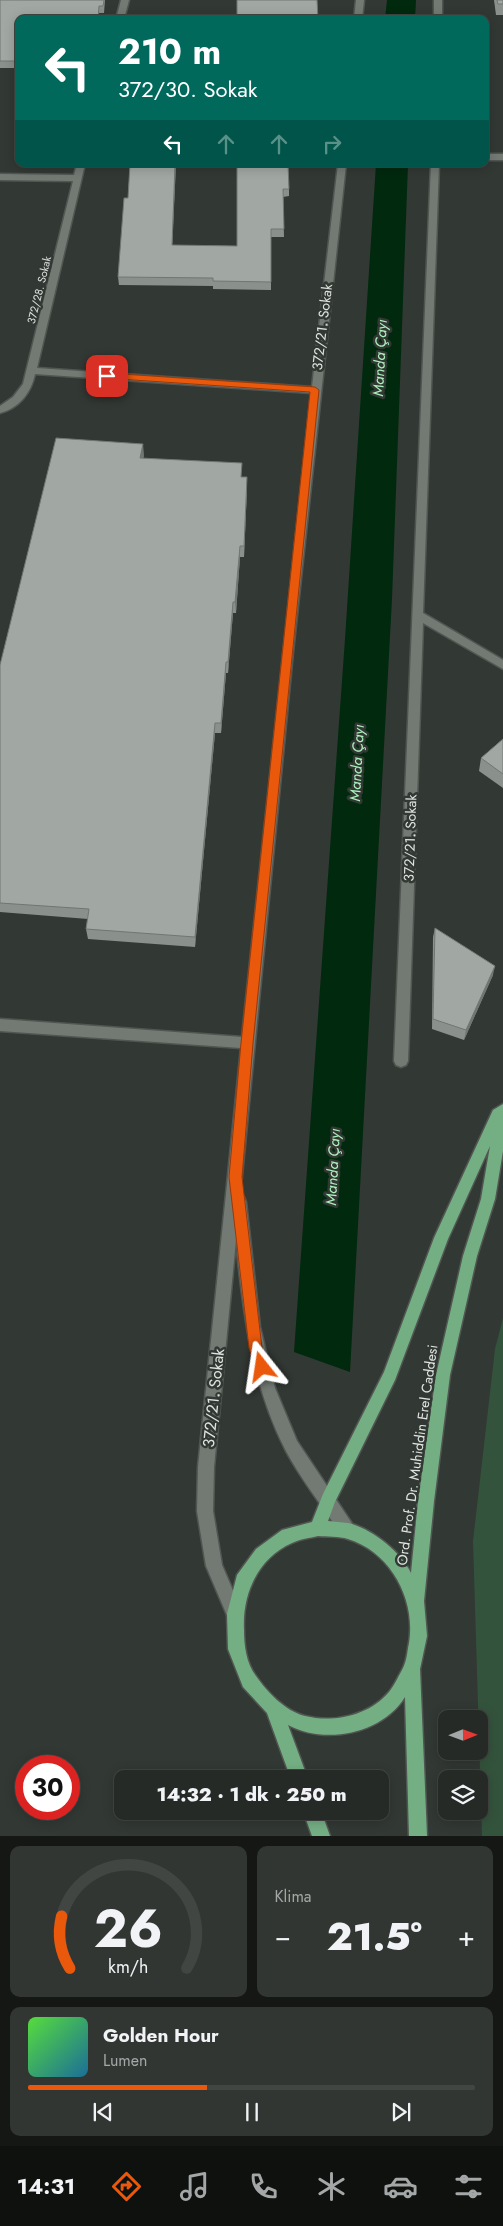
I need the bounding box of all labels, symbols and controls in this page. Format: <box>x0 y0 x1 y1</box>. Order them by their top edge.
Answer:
text: 210 m <box>118 27 221 77</box>
icon: left <box>35 35 100 100</box>
text: 372/30. Sokak <box>118 73 258 105</box>
icon: left <box>159 130 187 158</box>
icon: ahead <box>212 130 240 158</box>
icon: ahead <box>265 130 293 158</box>
icon: right <box>318 130 346 158</box>
street label: 372/28. Sokak <box>23 254 55 326</box>
street label: 372/21. Sokak <box>307 282 337 371</box>
water label: Manda Çayı <box>367 319 393 397</box>
pin <box>86 355 128 397</box>
icon: arrive <box>93 362 121 390</box>
water label: Manda Çayı <box>344 724 370 802</box>
street label: 372/21. Sokak <box>398 793 422 882</box>
water label: Manda Çayı <box>320 1128 346 1206</box>
position arrow <box>235 1340 287 1392</box>
street label: Ord. Prof. Dr. Muhiddin Erel Caddesi <box>392 1343 442 1567</box>
street label: 372/21. Sokak <box>197 1346 230 1449</box>
north arrow <box>438 1710 488 1760</box>
map controls <box>438 1710 488 1820</box>
speed limit sign: 30 <box>15 1755 80 1820</box>
button: layers <box>438 1770 488 1820</box>
text: 14:32 · 1 dk · 250 m <box>156 1781 347 1808</box>
text: Klima <box>275 1885 312 1908</box>
text: 26 <box>94 1891 163 1967</box>
text: 21.5° <box>327 1909 422 1964</box>
text: − <box>275 1916 291 1957</box>
text: + <box>458 1916 475 1957</box>
text: km/h <box>108 1954 148 1980</box>
text: Golden Hour <box>103 2022 219 2049</box>
text: Lumen <box>103 2049 147 2072</box>
icon: previous <box>89 2098 117 2126</box>
icon: pause <box>238 2098 266 2126</box>
icon: next <box>387 2098 415 2126</box>
icon: directions <box>109 2169 144 2204</box>
icon: music <box>177 2169 212 2204</box>
icon: phone <box>246 2169 281 2204</box>
icon: climate <box>314 2169 349 2204</box>
icon: car <box>383 2169 418 2204</box>
icon: filters <box>451 2169 486 2204</box>
text: 14:31 <box>17 2170 75 2202</box>

